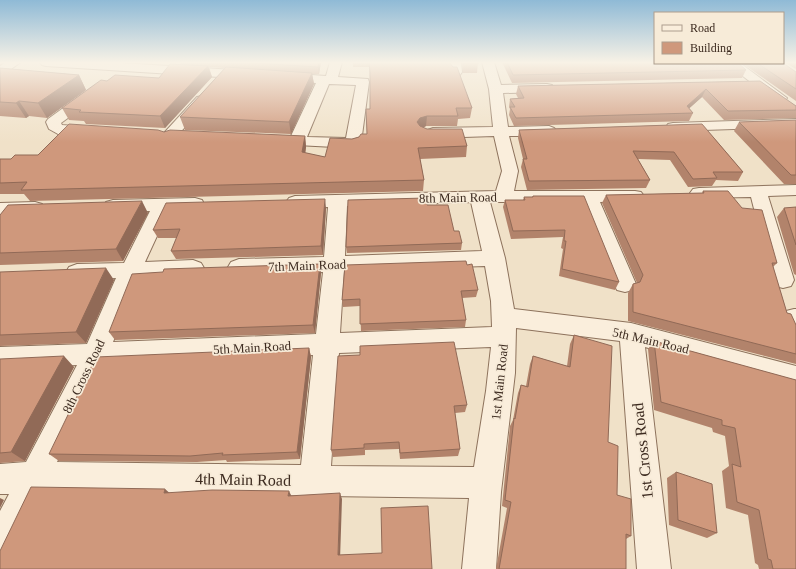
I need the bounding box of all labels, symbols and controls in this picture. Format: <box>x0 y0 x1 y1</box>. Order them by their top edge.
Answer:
legend <box>654 12 784 64</box>
text: Road <box>690 21 715 35</box>
text: Building <box>690 41 732 55</box>
street label: 8th Main Road <box>419 189 498 206</box>
street label: 7th Main Road <box>268 257 347 274</box>
street label: 5th Main Road <box>611 324 691 357</box>
street label: 8th Cross Road <box>59 336 108 416</box>
street label: 5th Main Road <box>213 338 292 357</box>
street label: 1st Main Road <box>488 343 511 421</box>
street label: 1st Cross Road <box>629 402 656 500</box>
street label: 4th Main Road <box>195 470 291 489</box>

